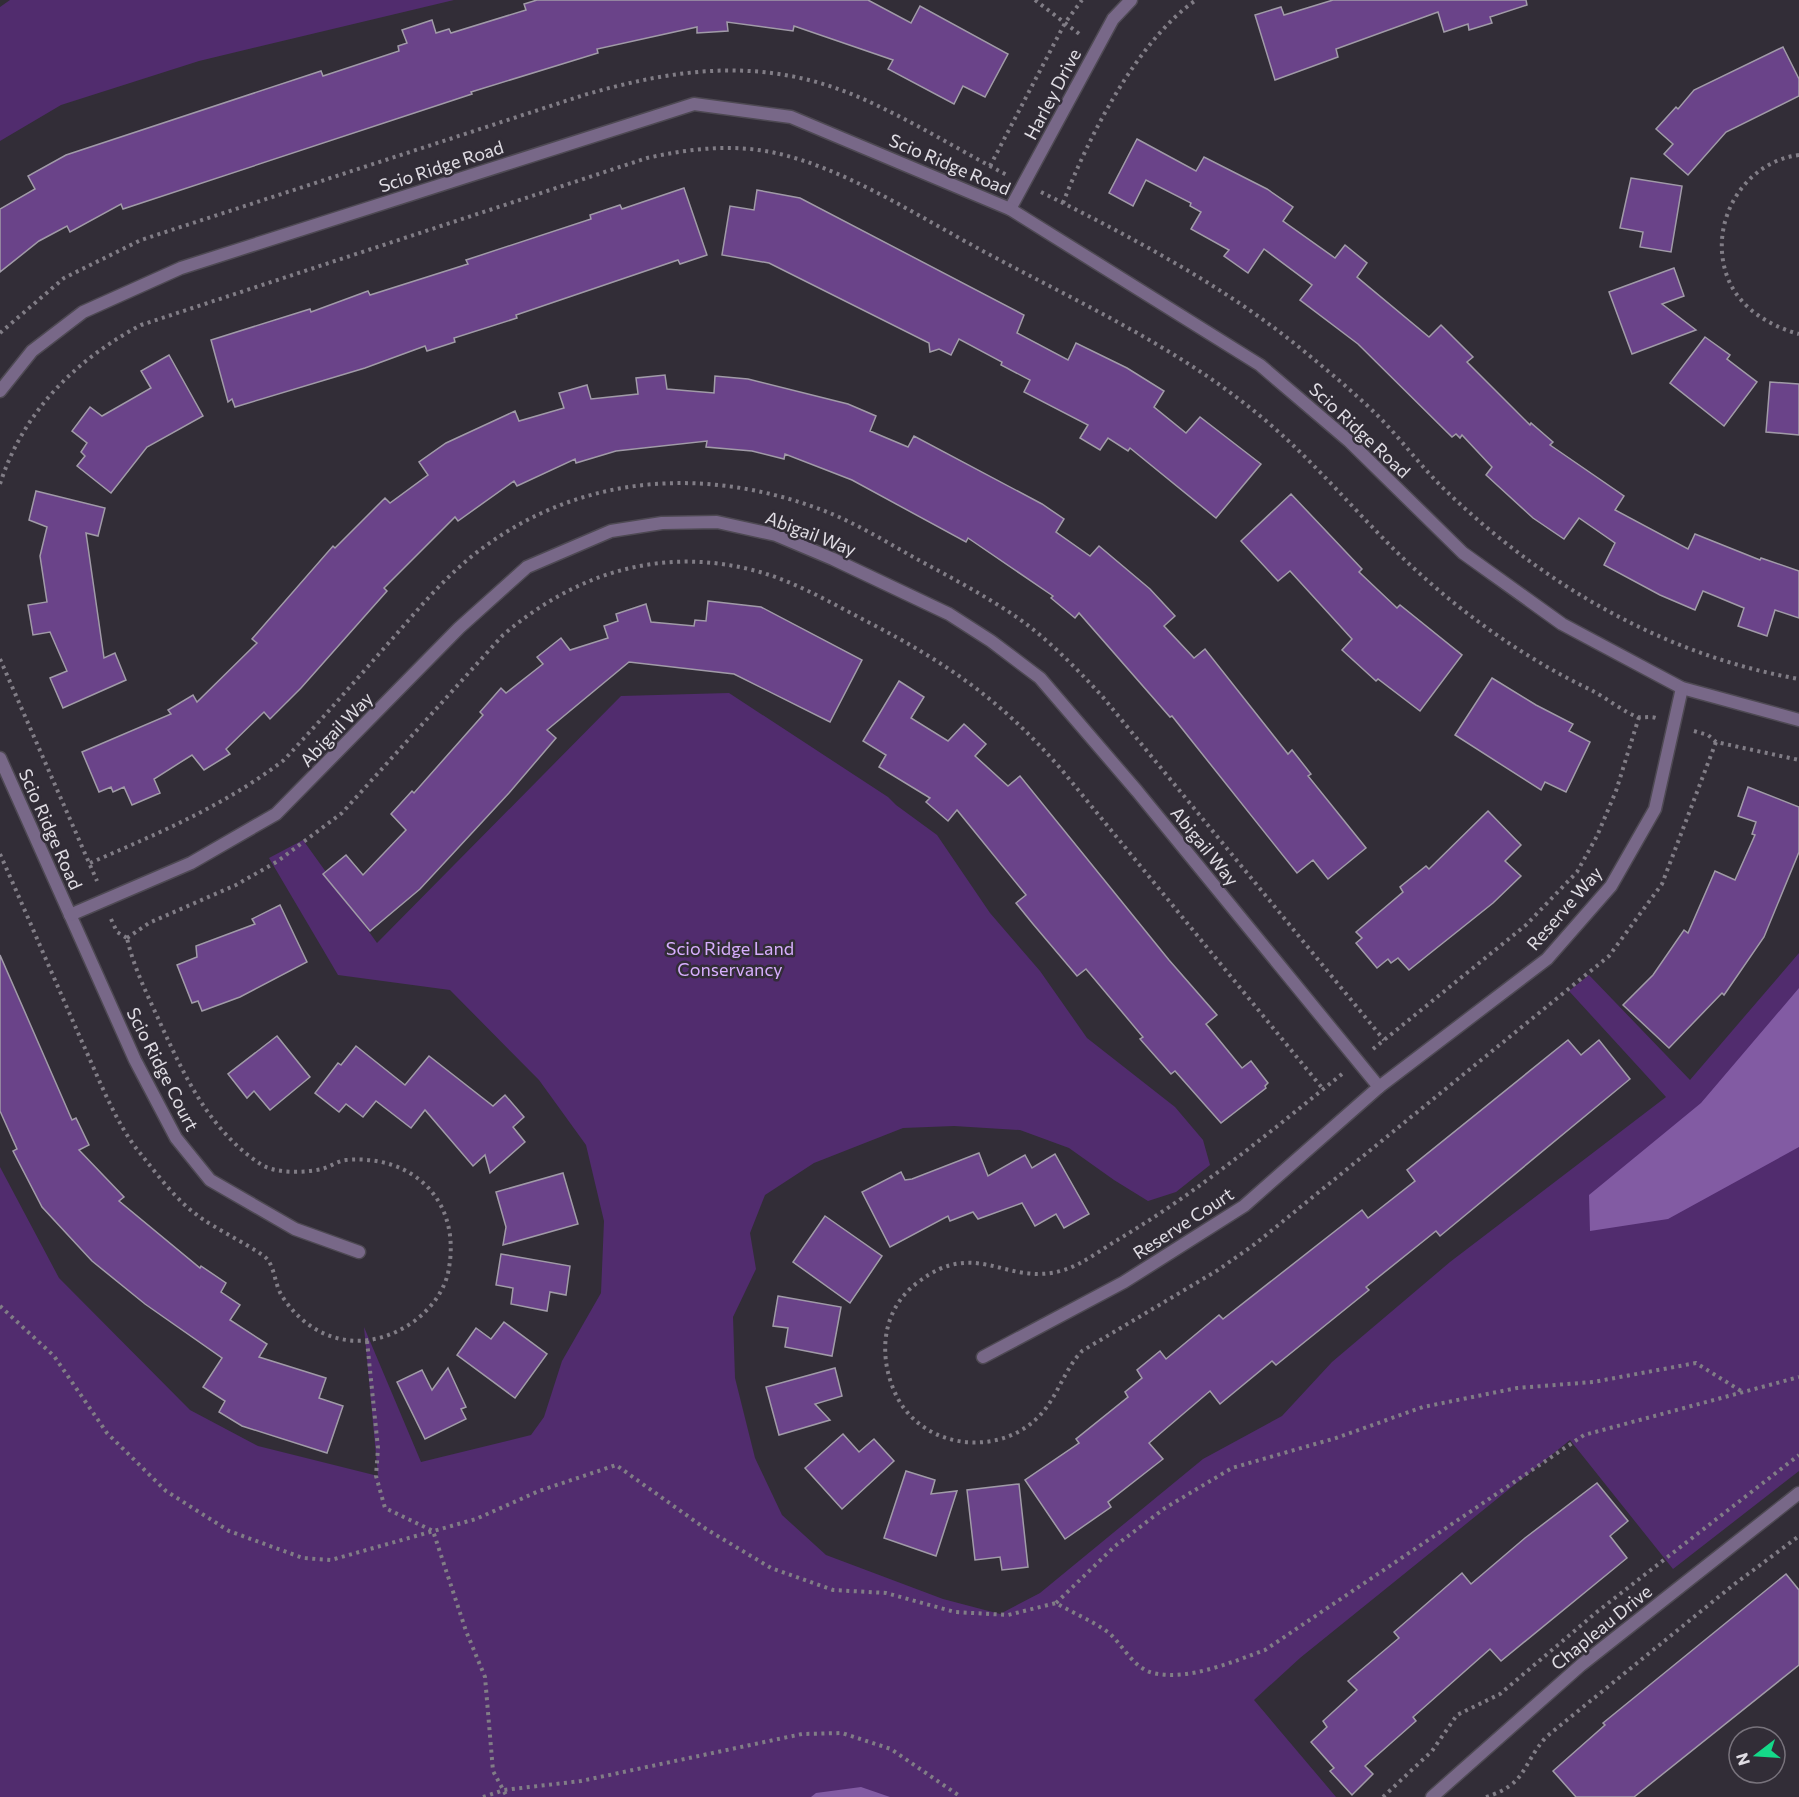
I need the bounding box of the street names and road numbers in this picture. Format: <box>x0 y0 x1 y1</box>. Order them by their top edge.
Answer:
street label: Harley Drive <box>1019 45 1085 143</box>
street label: Scio Ridge Road <box>886 128 1014 200</box>
street label: Scio Ridge Road <box>376 135 506 197</box>
street label: Scio Ridge Road <box>1305 378 1415 482</box>
street label: Abigail Way <box>763 506 859 560</box>
street label: Abigail Way <box>295 687 377 771</box>
street label: Scio Ridge Road <box>15 765 87 893</box>
street label: Abigail Way <box>1166 802 1244 890</box>
street label: Reserve Way <box>1522 862 1606 954</box>
street label: Scio Ridge Court <box>122 1004 204 1134</box>
street label: Reserve Court <box>1129 1182 1237 1264</box>
street label: Chapleau Drive <box>1546 1580 1656 1674</box>

